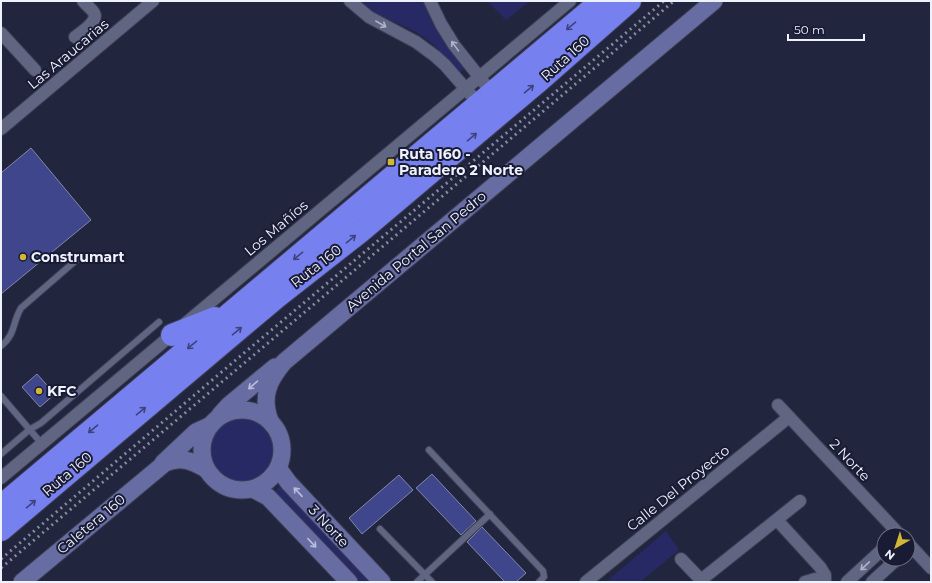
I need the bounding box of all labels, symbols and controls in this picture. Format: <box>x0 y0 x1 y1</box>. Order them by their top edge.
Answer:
street label: Las Araucarias <box>24 15 112 93</box>
scale bar <box>788 16 864 42</box>
one-way arrow <box>375 21 387 29</box>
one-way arrow <box>566 22 577 31</box>
text: 50 m <box>794 22 825 37</box>
street label: Ruta 160 <box>537 31 593 85</box>
one-way arrow <box>451 41 459 52</box>
one-way arrow <box>524 85 535 94</box>
one-way arrow <box>467 133 478 142</box>
place label: Ruta 160 - Paradero 2 Norte <box>399 145 523 179</box>
marker: Ruta 160 - Paradero 2 Norte <box>386 157 396 167</box>
street label: Avenida Portal San Pedro <box>342 187 490 315</box>
street label: Los Mañíos <box>240 196 312 260</box>
one-way arrow <box>346 234 357 243</box>
street label: Ruta 160 <box>287 241 345 291</box>
place label: Construmart <box>31 248 125 266</box>
marker: Construmart <box>18 252 28 262</box>
one-way arrow <box>293 252 304 261</box>
one-way arrow <box>231 327 242 336</box>
one-way arrow <box>187 341 198 350</box>
one-way arrow <box>247 380 258 389</box>
place label: KFC <box>47 382 76 400</box>
marker: KFC <box>34 386 44 396</box>
one-way arrow <box>135 407 146 416</box>
one-way arrow <box>87 424 98 433</box>
street label: 2 Norte <box>826 435 874 485</box>
street label: Calle Del Proyecto <box>623 441 733 535</box>
street label: Ruta 160 <box>38 448 96 500</box>
one-way arrow <box>293 487 302 497</box>
street label: Caletera 160 <box>53 490 129 558</box>
one-way arrow <box>25 500 36 509</box>
street label: 3 Norte <box>305 501 353 551</box>
north arrow <box>876 527 916 567</box>
one-way arrow <box>307 538 317 548</box>
text: N <box>882 547 898 563</box>
one-way arrow <box>860 561 870 571</box>

